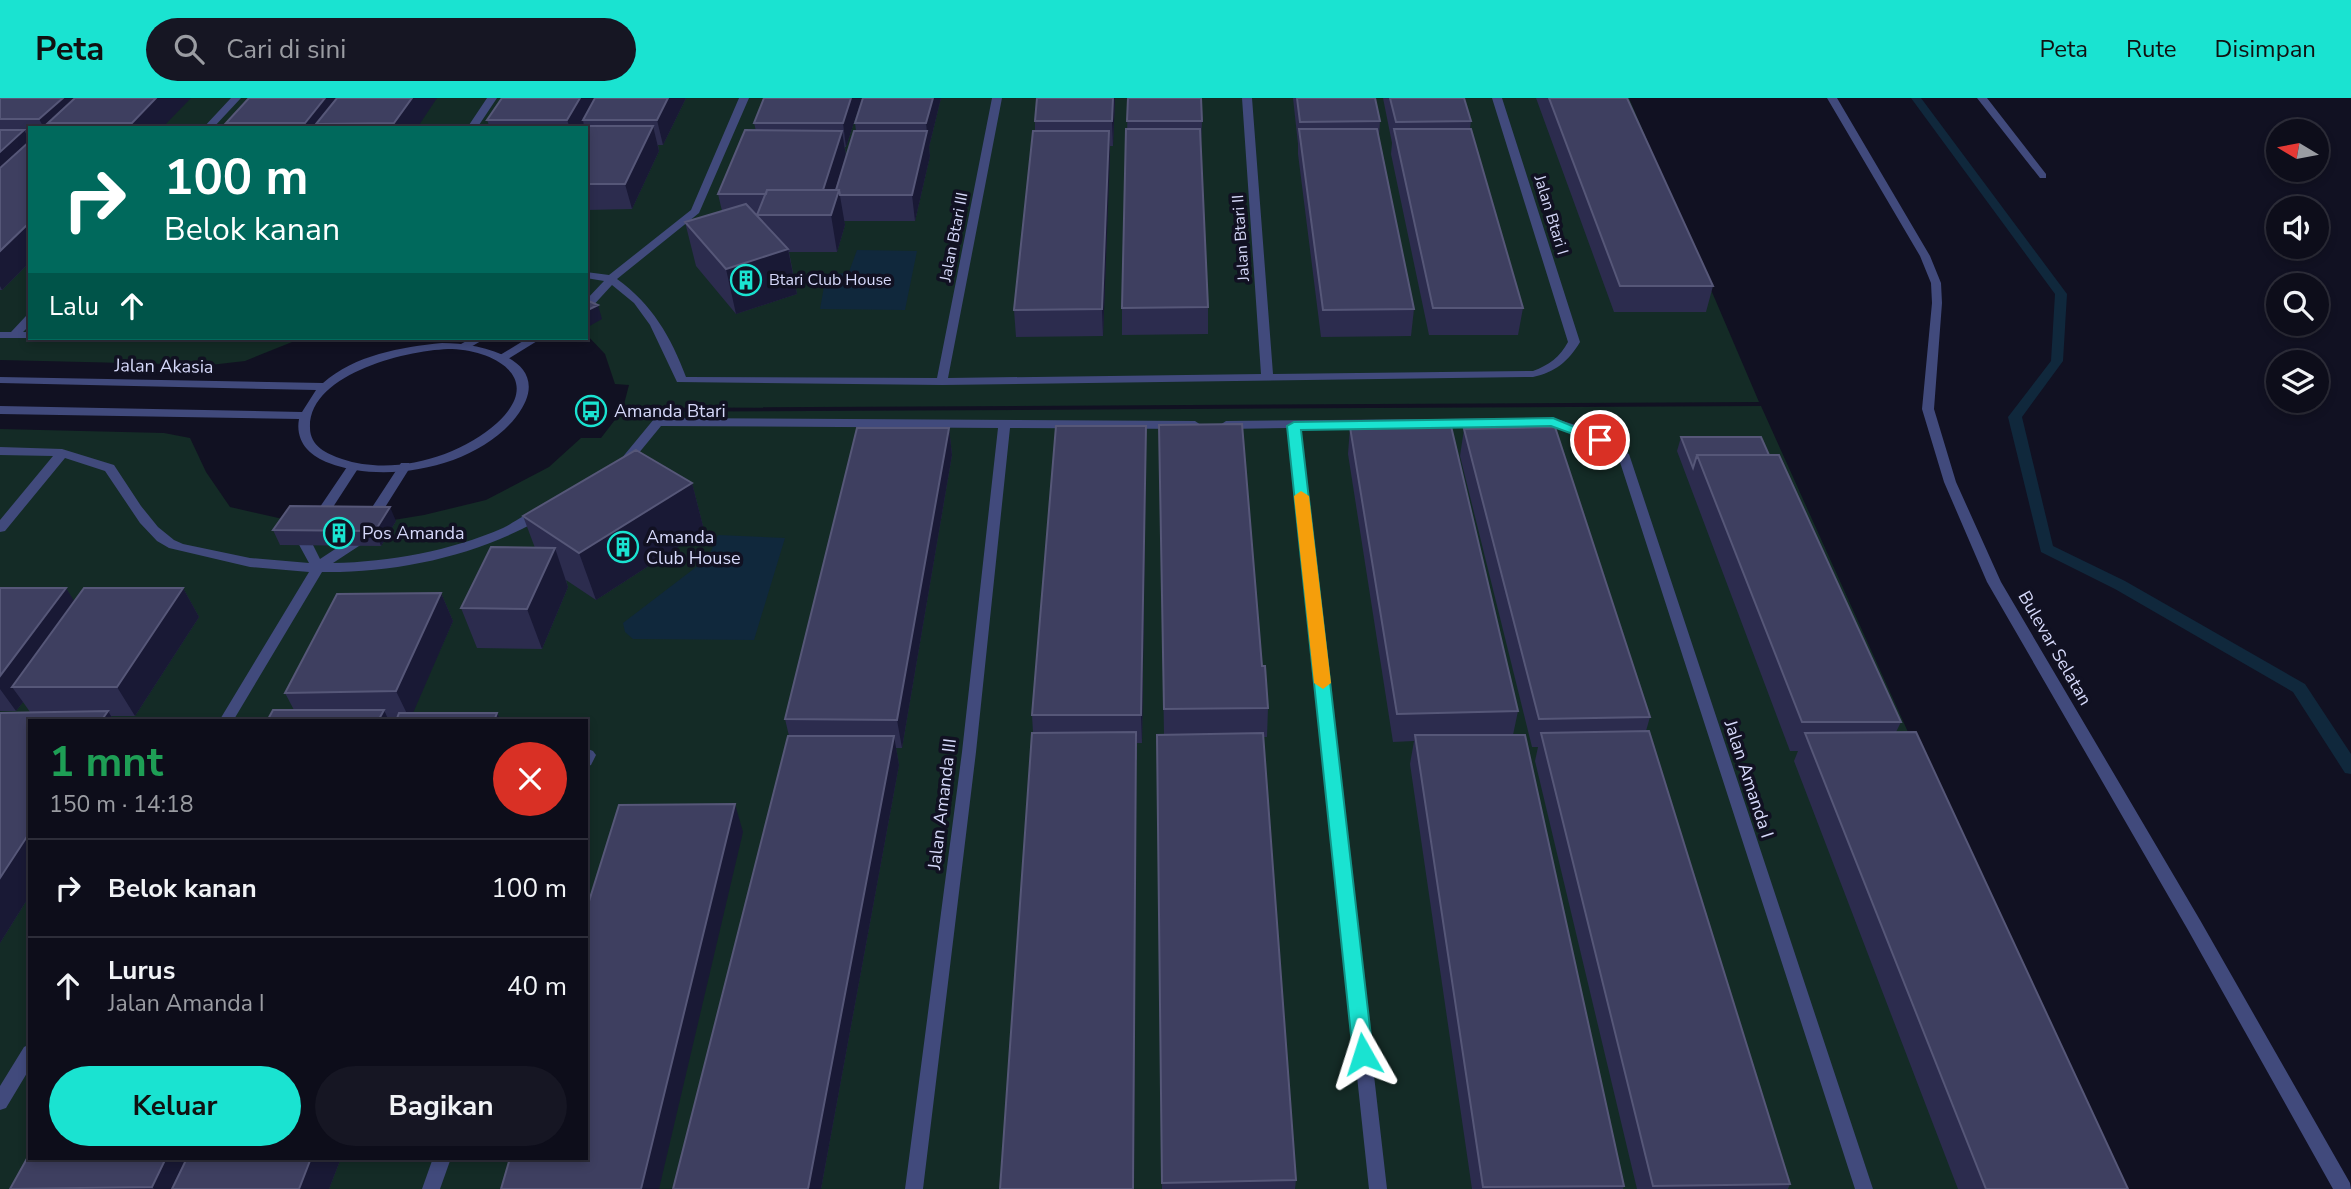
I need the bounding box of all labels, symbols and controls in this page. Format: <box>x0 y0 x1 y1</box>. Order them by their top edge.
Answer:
search box <box>146 18 636 81</box>
text: Peta <box>35 27 104 72</box>
icon: search <box>170 30 208 68</box>
text: Cari di sini <box>226 32 346 67</box>
text: Peta <box>2039 33 2088 65</box>
text: Rute <box>2126 33 2177 65</box>
text: Disimpan <box>2215 33 2316 65</box>
north arrow <box>2266 119 2329 182</box>
map controls <box>2266 119 2329 413</box>
text: 100 m <box>164 144 308 211</box>
icon: right <box>49 154 140 245</box>
street label: Jalan Btari I <box>1528 171 1574 258</box>
street label: Jalan Btari III <box>934 190 973 285</box>
street label: Jalan Btari II <box>1227 194 1255 283</box>
button: sound <box>2266 196 2329 259</box>
text: Belok kanan <box>164 208 340 251</box>
building icon: Btari Club House <box>729 263 763 297</box>
place label: Btari Club House <box>769 269 892 291</box>
button: search <box>2266 273 2329 336</box>
icon: ahead <box>113 287 151 325</box>
text: Lalu <box>49 289 99 324</box>
button: layers <box>2266 350 2329 413</box>
street label: Jalan Akasia <box>113 353 214 379</box>
bus stop icon: Amanda Btari <box>574 394 608 428</box>
place label: Amanda Btari <box>614 399 726 423</box>
pin <box>1570 410 1630 470</box>
icon: arrive <box>1581 421 1619 459</box>
building icon: Pos Amanda <box>322 516 356 550</box>
place label: Pos Amanda <box>362 521 465 545</box>
place label: Amanda Club House <box>646 525 741 570</box>
building icon: Amanda Club House <box>606 530 640 564</box>
street label: Bulevar Selatan <box>2013 586 2097 710</box>
street label: Jalan Amanda I <box>1718 716 1779 841</box>
text: 1 mnt <box>49 734 163 791</box>
street label: Jalan Amanda III <box>922 737 962 872</box>
button: close <box>493 742 567 816</box>
text: 150 m · 14:18 <box>49 789 194 820</box>
icon: right <box>49 869 87 907</box>
text: Belok kanan <box>108 871 257 906</box>
text: 100 m <box>491 871 567 906</box>
text: Lurus <box>108 953 175 988</box>
icon: ahead <box>49 967 87 1005</box>
text: 40 m <box>507 969 567 1004</box>
text: Jalan Amanda I <box>108 988 265 1019</box>
position arrow <box>1326 1017 1400 1091</box>
button: Keluar <box>49 1066 301 1146</box>
button: Bagikan <box>315 1066 567 1146</box>

